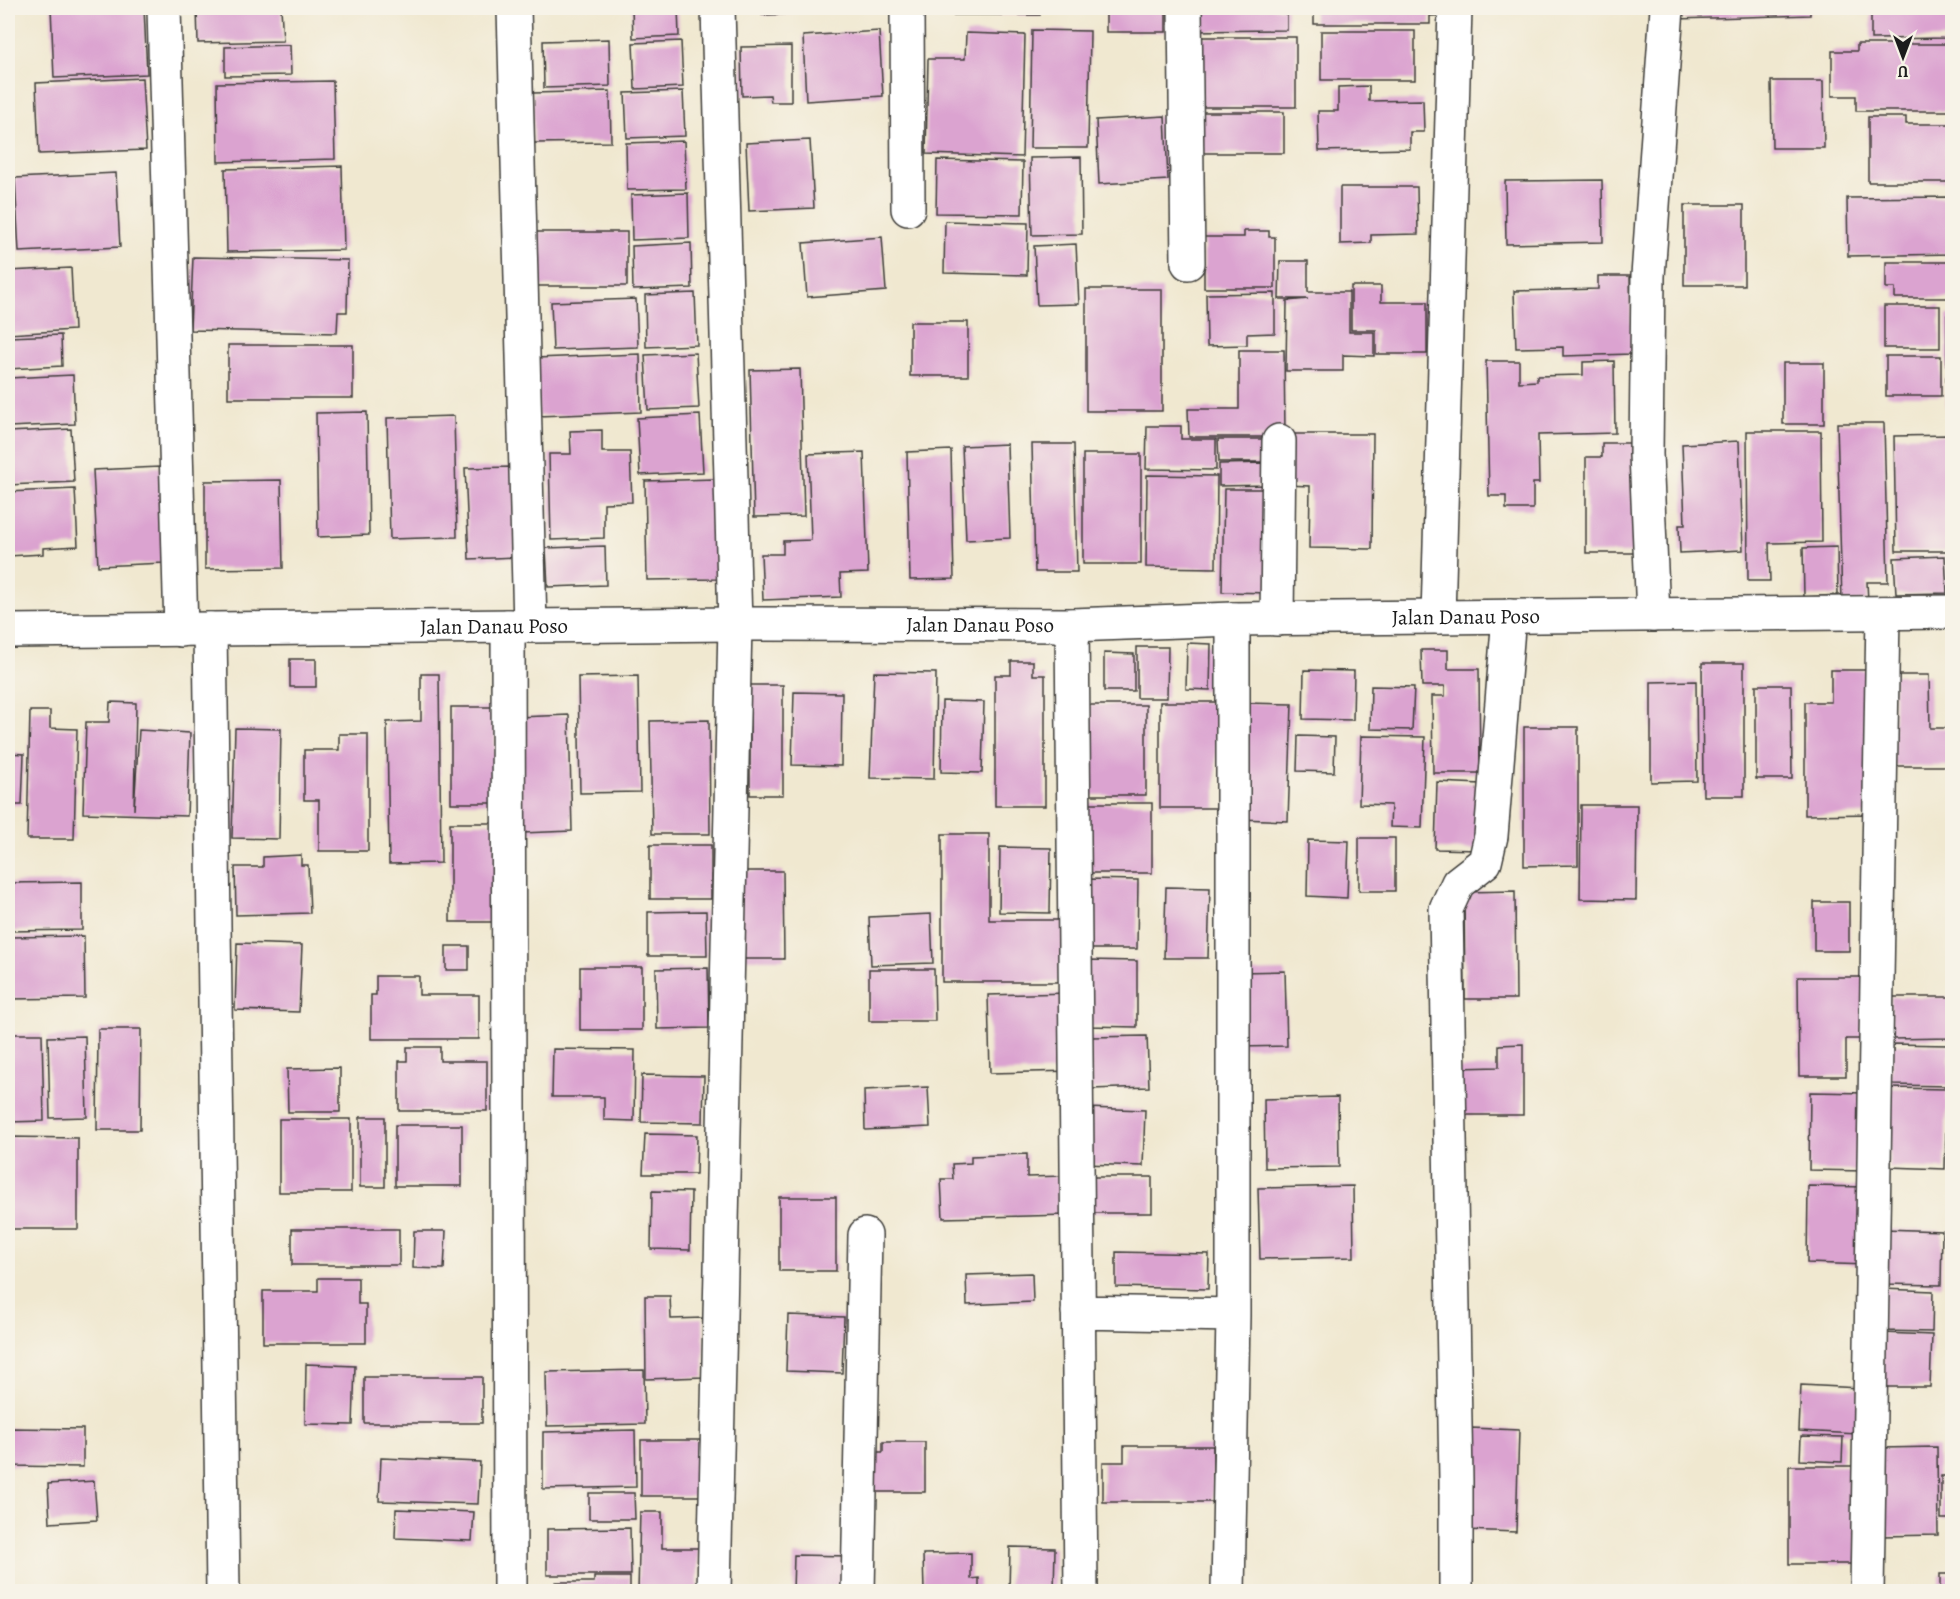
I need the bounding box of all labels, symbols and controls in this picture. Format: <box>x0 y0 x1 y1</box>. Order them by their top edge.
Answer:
north arrow <box>1873 27 1933 87</box>
text: U <box>1897 60 1908 82</box>
street label: Jalan Danau Poso <box>1392 602 1540 631</box>
street label: Jalan Danau Poso <box>906 611 1054 639</box>
street label: Jalan Danau Poso <box>420 612 568 641</box>

